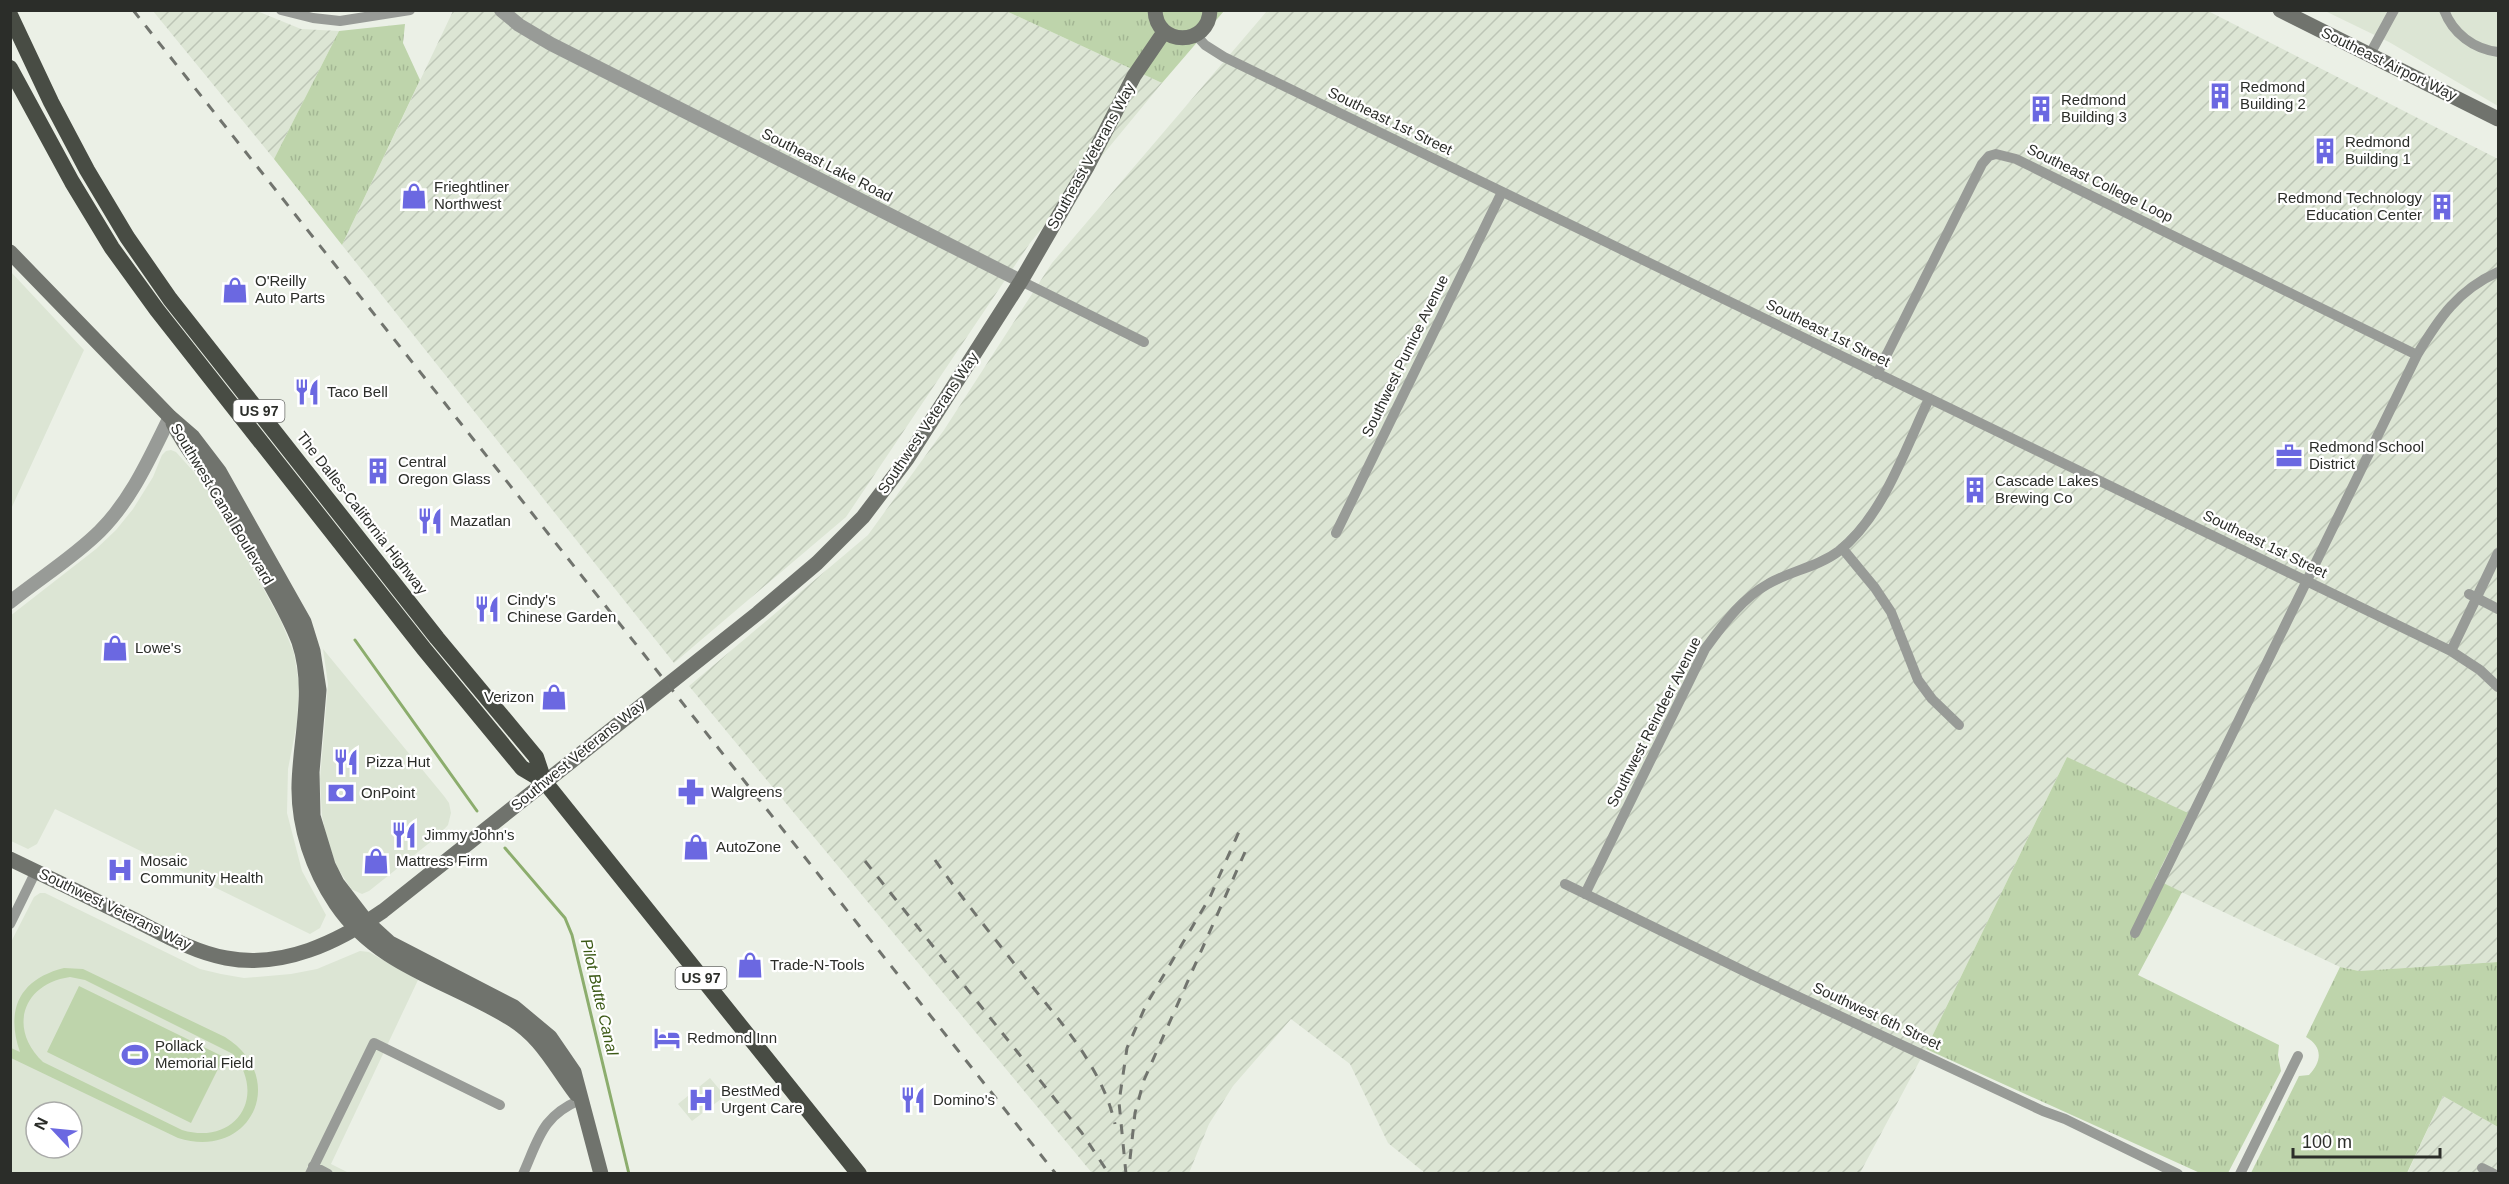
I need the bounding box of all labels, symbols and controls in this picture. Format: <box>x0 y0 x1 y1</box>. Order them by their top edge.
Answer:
street label: Southeast Airport Way <box>2319 23 2460 104</box>
place label: Redmond Building 2 <box>2240 78 2306 112</box>
street label: Southeast Veterans Way <box>1043 79 1138 232</box>
building icon: Redmond Building 2 <box>2205 81 2235 111</box>
street label: Southeast 1st Street <box>1325 83 1456 158</box>
place label: Redmond Building 3 <box>2061 91 2127 125</box>
building icon: Redmond Building 3 <box>2026 94 2056 124</box>
street label: Southeast Lake Road <box>759 124 895 205</box>
place label: Redmond Building 1 <box>2345 133 2411 167</box>
building icon: Redmond Building 1 <box>2310 136 2340 166</box>
street label: Southeast College Loop <box>2025 140 2176 225</box>
place label: Frieghtliner Northwest <box>434 178 509 212</box>
shop icon: Frieghtliner Northwest <box>399 181 429 211</box>
place label: Redmond Technology Education Center <box>2277 189 2422 223</box>
building icon: Redmond Technology Education Center <box>2427 192 2457 222</box>
place label: O'Reilly Auto Parts <box>255 272 325 306</box>
street label: Southwest Pumice Avenue <box>1358 272 1451 440</box>
shop icon: O'Reilly Auto Parts <box>220 275 250 305</box>
street label: Southeast 1st Street <box>1763 295 1894 370</box>
street label: Southwest Veterans Way <box>874 348 982 497</box>
restaurant icon: Taco Bell <box>292 377 322 407</box>
place label: Taco Bell <box>327 383 388 400</box>
road number: US 97 <box>234 400 284 422</box>
street label: Southwest Canal Boulevard <box>167 420 277 587</box>
street label: The Dalles-California Highway <box>294 428 432 598</box>
place label: Redmond School District <box>2309 438 2424 472</box>
office icon: Redmond School District <box>2274 441 2304 471</box>
place label: Central Oregon Glass <box>398 453 491 487</box>
building icon: Central Oregon Glass <box>363 456 393 486</box>
place label: Cascade Lakes Brewing Co <box>1995 472 2098 506</box>
building icon: Cascade Lakes Brewing Co <box>1960 475 1990 505</box>
restaurant icon: Mazatlan <box>415 506 445 536</box>
street label: Southeast 1st Street <box>2200 506 2331 581</box>
place label: Mazatlan <box>450 512 511 529</box>
place label: Cindy's Chinese Garden <box>507 591 616 625</box>
restaurant icon: Cindy's Chinese Garden <box>472 594 502 624</box>
shop icon: Lowe's <box>100 633 130 663</box>
street label: Southwest Reindeer Avenue <box>1603 634 1704 810</box>
place label: Lowe's <box>135 639 181 656</box>
shop icon: Verizon <box>539 682 569 712</box>
place label: Verizon <box>484 688 534 705</box>
street label: Southwest Veterans Way <box>507 695 648 814</box>
restaurant icon: Pizza Hut <box>331 747 361 777</box>
place label: Pizza Hut <box>366 753 431 770</box>
pharmacy icon: Walgreens <box>676 777 706 807</box>
bank icon: OnPoint <box>326 778 356 808</box>
place label: Walgreens <box>711 783 782 800</box>
place label: OnPoint <box>361 784 416 801</box>
restaurant icon: Jimmy John's <box>389 820 419 850</box>
place label: Jimmy John's <box>424 826 514 843</box>
shop icon: AutoZone <box>681 832 711 862</box>
place label: AutoZone <box>716 838 781 855</box>
shop icon: Mattress Firm <box>361 846 391 876</box>
place label: Mosaic Community Health <box>140 852 263 886</box>
place label: Mattress Firm <box>396 852 488 869</box>
hospital icon: Mosaic Community Health <box>105 855 135 885</box>
street label: Southwest Veterans Way <box>36 864 194 953</box>
water label: Pilot Butte Canal <box>578 937 621 1058</box>
shop icon: Trade-N-Tools <box>735 950 765 980</box>
place label: Trade-N-Tools <box>770 956 864 973</box>
road number: US 97 <box>676 967 726 989</box>
street label: Southwest 6th Street <box>1811 978 1945 1053</box>
hotel icon: Redmond Inn <box>652 1023 682 1053</box>
place label: Redmond Inn <box>687 1029 777 1046</box>
place label: Pollack Memorial Field <box>155 1037 253 1071</box>
sports icon: Pollack Memorial Field <box>120 1040 150 1070</box>
place label: BestMed Urgent Care <box>721 1082 803 1116</box>
hospital icon: BestMed Urgent Care <box>686 1085 716 1115</box>
restaurant icon: Domino's <box>898 1085 928 1115</box>
place label: Domino's <box>933 1091 995 1108</box>
north arrow <box>24 1100 84 1160</box>
text: N <box>31 1115 51 1133</box>
scale bar <box>2293 1121 2440 1159</box>
text: 100 m <box>2302 1132 2352 1152</box>

